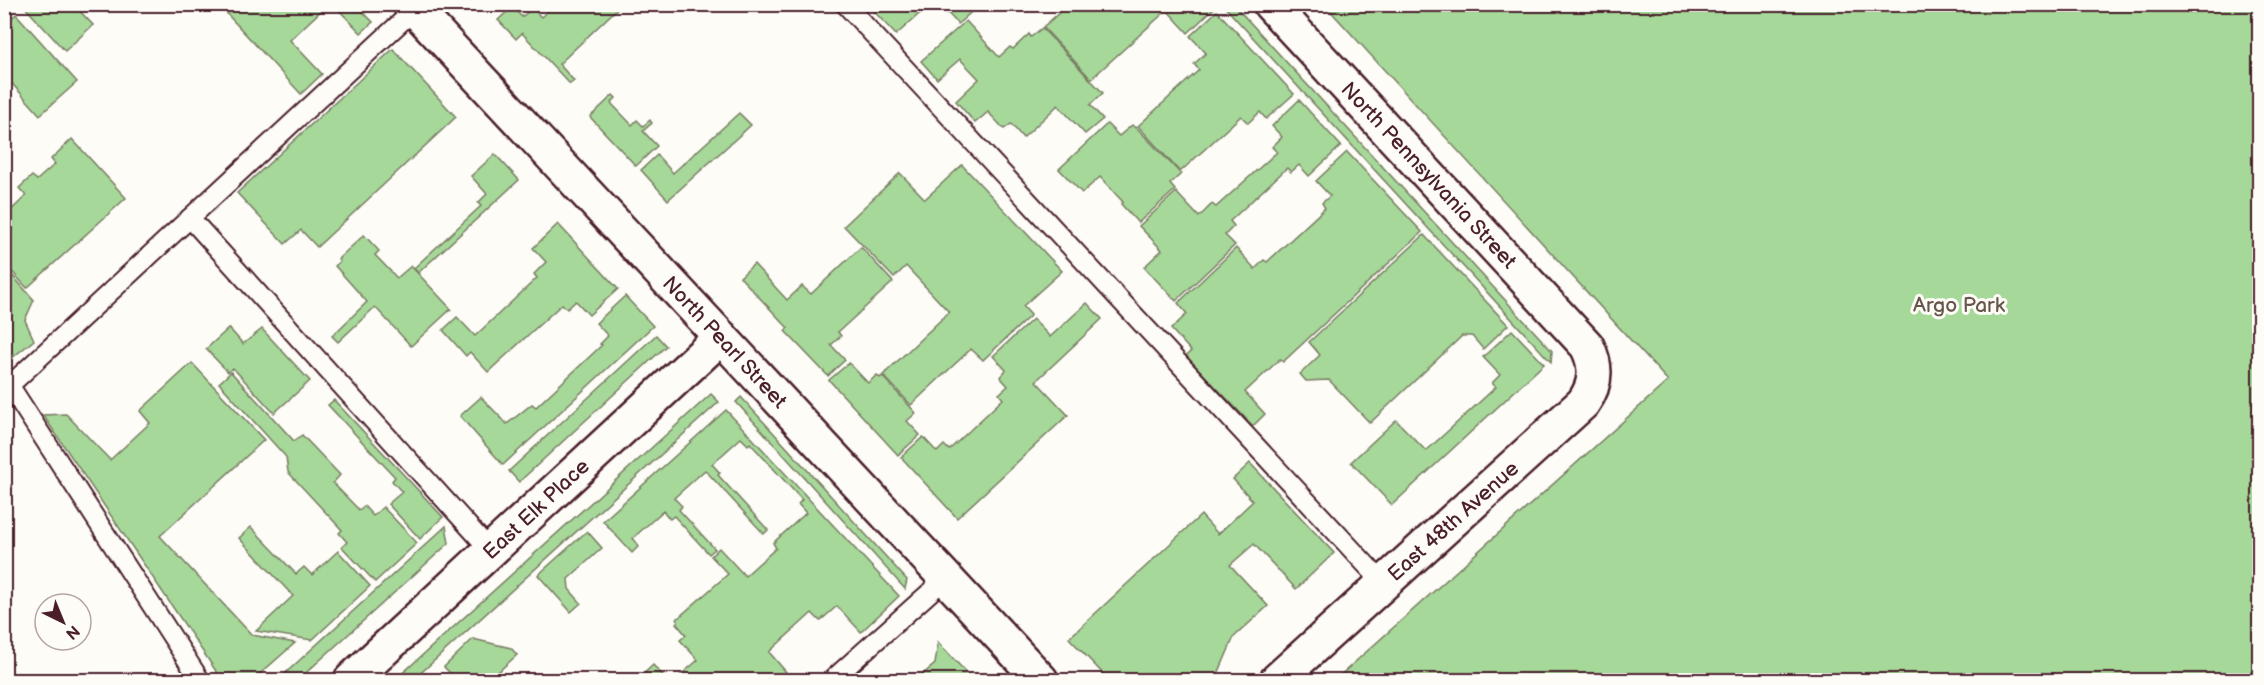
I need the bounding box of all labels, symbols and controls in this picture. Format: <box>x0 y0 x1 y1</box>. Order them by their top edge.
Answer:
street label: North Pennsylvania Street <box>1336 77 1522 274</box>
street label: North Pearl Street <box>657 271 793 414</box>
park label: Argo Park <box>1913 293 2006 318</box>
street label: East Elk Place <box>478 454 595 565</box>
street label: East 48th Avenue <box>1383 456 1524 587</box>
north arrow <box>33 592 93 652</box>
text: N <box>61 621 83 643</box>

